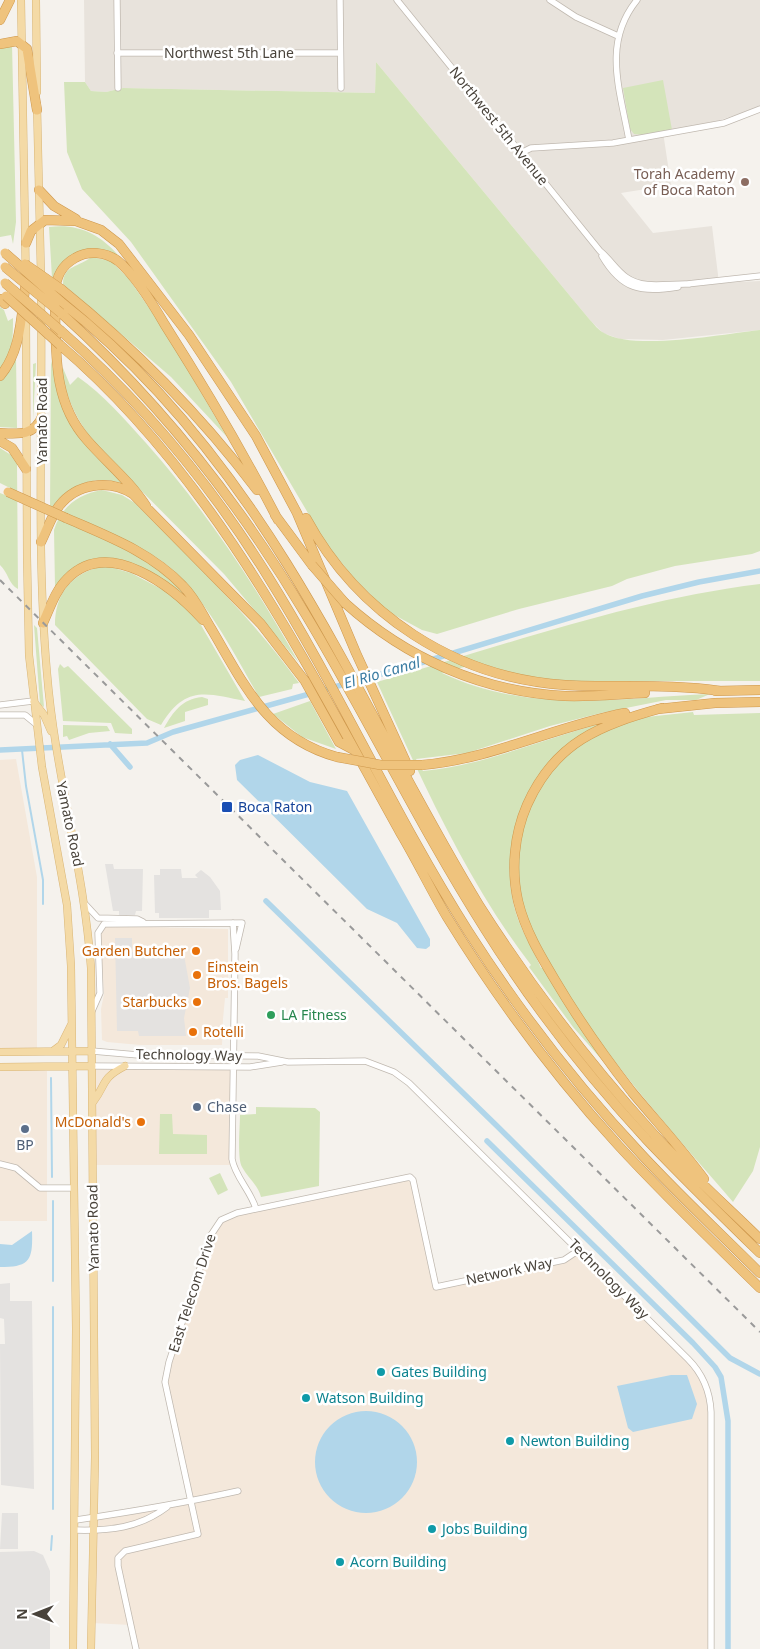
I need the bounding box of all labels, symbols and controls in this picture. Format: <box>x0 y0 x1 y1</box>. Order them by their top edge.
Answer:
street label: Northwest 5th Lane <box>164 43 294 62</box>
street label: Northwest 5th Avenue <box>446 62 553 189</box>
place label: Torah Academy of Boca Raton <box>634 164 736 199</box>
marker: Torah Academy of Boca Raton <box>739 176 751 188</box>
street label: Yamato Road <box>32 378 51 464</box>
water label: El Rio Canal <box>341 651 423 692</box>
street label: Yamato Road <box>52 779 89 868</box>
place label: Boca Raton <box>238 797 313 816</box>
marker: Boca Raton <box>220 800 234 814</box>
place label: Garden Butcher <box>82 941 186 960</box>
marker: Garden Butcher <box>190 945 202 957</box>
place label: Einstein Bros. Bagels <box>207 957 288 992</box>
marker: Einstein Bros. Bagels <box>191 969 203 981</box>
place label: Starbucks <box>122 992 187 1011</box>
marker: Starbucks <box>191 996 203 1008</box>
place label: LA Fitness <box>281 1005 347 1024</box>
marker: LA Fitness <box>265 1009 277 1021</box>
place label: Rotelli <box>203 1022 244 1041</box>
marker: Rotelli <box>187 1026 199 1038</box>
street label: Technology Way <box>136 1044 243 1065</box>
place label: Chase <box>207 1097 247 1116</box>
marker: Chase <box>191 1101 203 1113</box>
place label: McDonald's <box>55 1112 131 1131</box>
marker: McDonald's <box>135 1116 147 1128</box>
marker: BP <box>19 1123 31 1135</box>
place label: BP <box>16 1135 34 1154</box>
street label: Yamato Road <box>82 1184 103 1272</box>
street label: East Telecom Drive <box>163 1231 220 1355</box>
street label: Technology Way <box>565 1234 654 1324</box>
street label: Network Way <box>464 1252 555 1289</box>
place label: Gates Building <box>391 1362 487 1381</box>
marker: Gates Building <box>375 1366 387 1378</box>
place label: Watson Building <box>316 1388 424 1407</box>
marker: Watson Building <box>300 1392 312 1404</box>
place label: Newton Building <box>520 1431 630 1450</box>
marker: Newton Building <box>504 1435 516 1447</box>
place label: Jobs Building <box>440 1519 528 1538</box>
marker: Jobs Building <box>426 1523 438 1535</box>
place label: Acorn Building <box>350 1552 447 1571</box>
marker: Acorn Building <box>334 1556 346 1568</box>
north arrow <box>10 1589 60 1639</box>
text: N <box>12 1608 31 1620</box>

